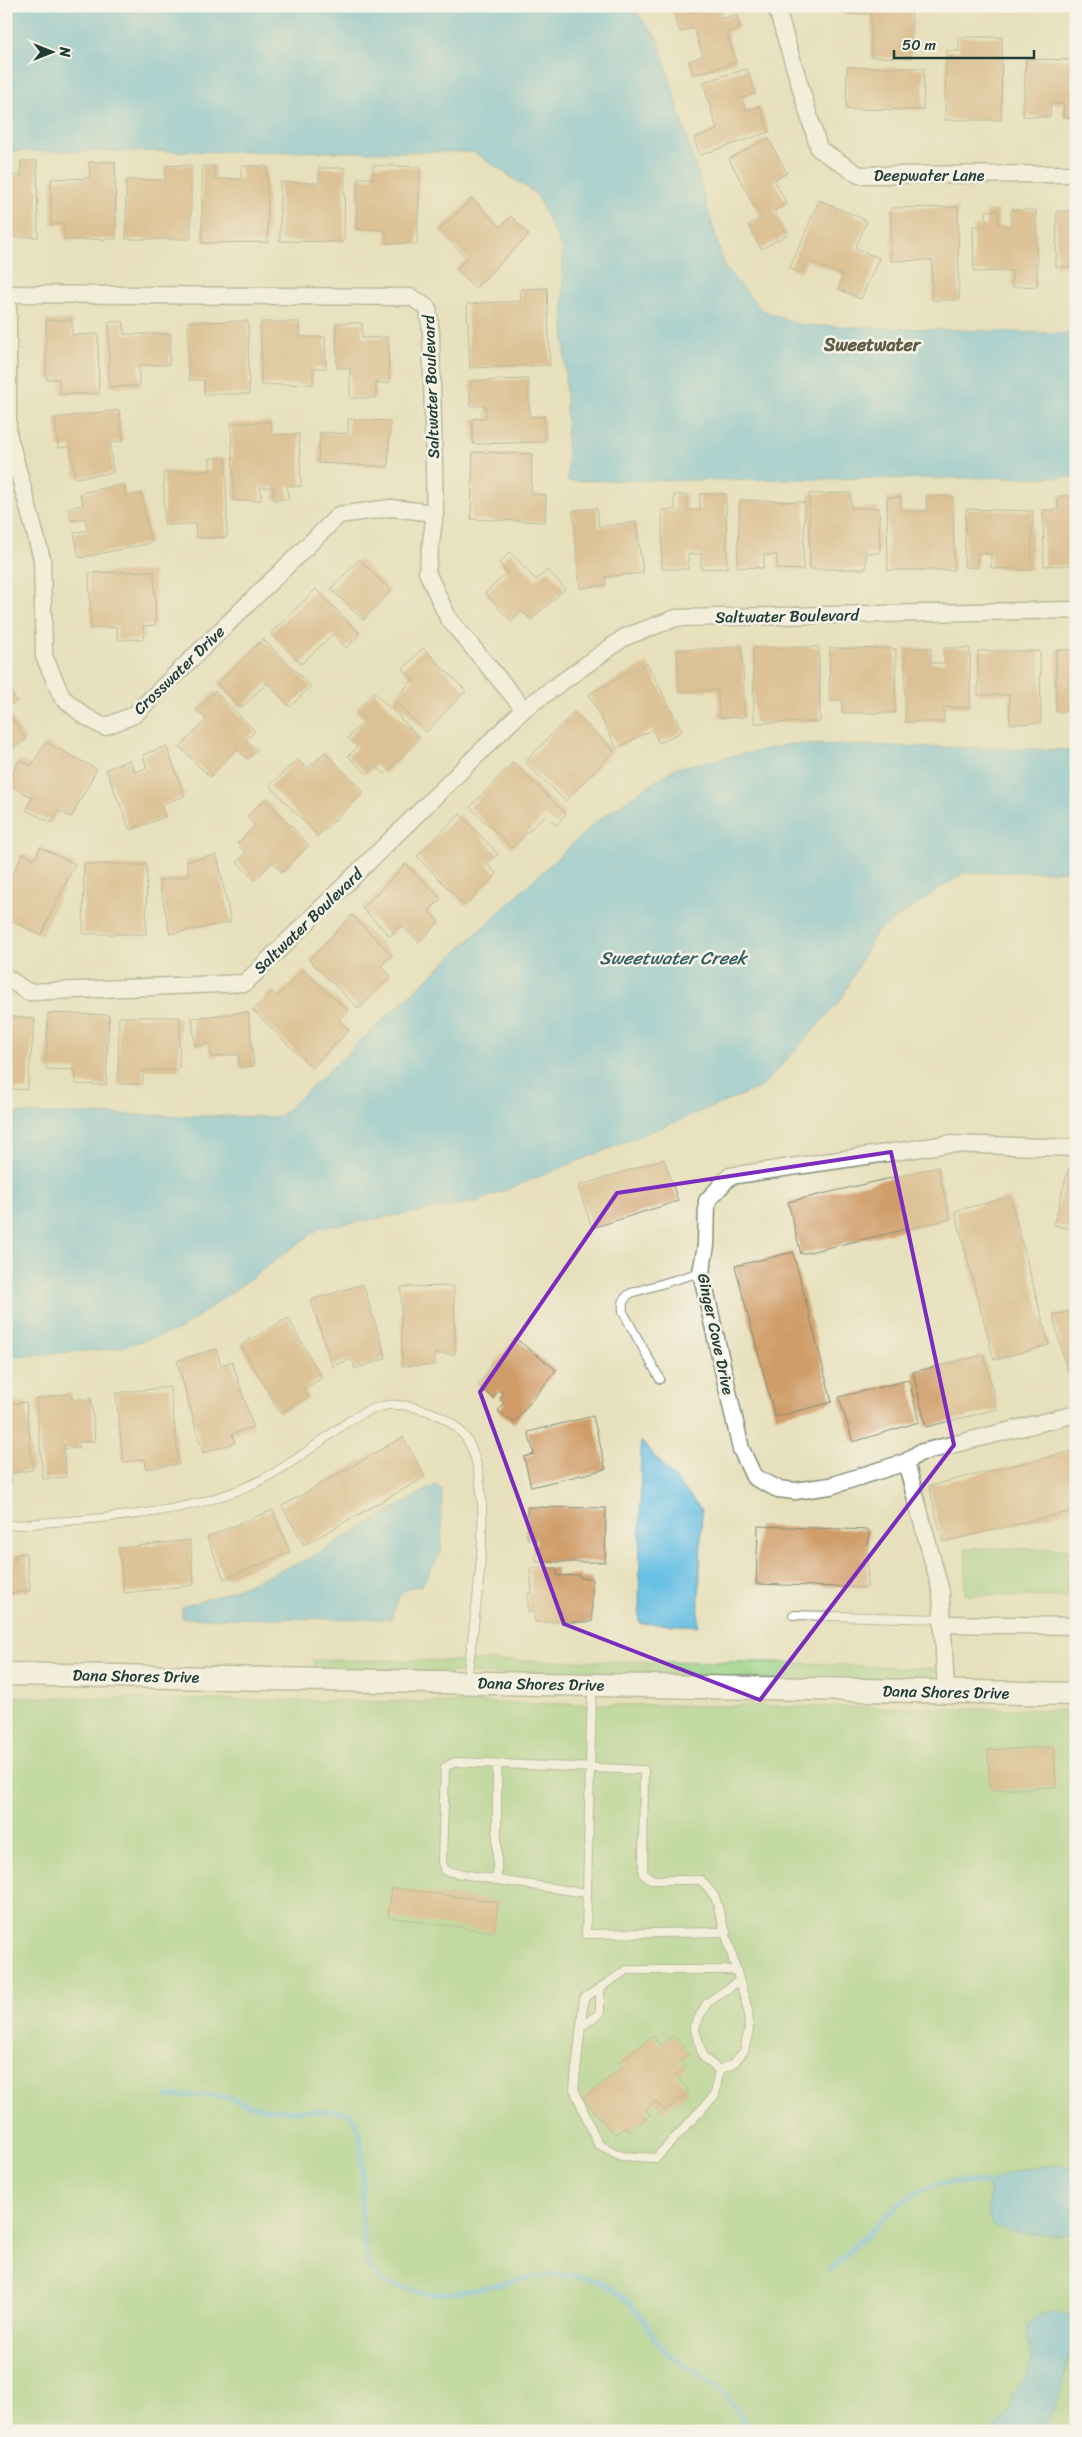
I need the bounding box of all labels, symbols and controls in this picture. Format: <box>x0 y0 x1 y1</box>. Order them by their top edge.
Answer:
north arrow <box>28 28 78 78</box>
scale bar <box>894 28 1034 60</box>
text: 50 m <box>902 32 937 58</box>
text: N <box>52 46 77 57</box>
street label: Deepwater Lane <box>874 161 985 190</box>
street label: Saltwater Boulevard <box>414 313 448 459</box>
district label: Sweetwater <box>823 329 922 361</box>
street label: Saltwater Boulevard <box>715 600 861 632</box>
street label: Crosswater Drive <box>126 618 232 722</box>
street label: Saltwater Boulevard <box>246 860 371 981</box>
water label: Sweetwater Creek <box>600 942 749 974</box>
street label: Ginger Cove Drive <box>689 1271 743 1398</box>
street label: Dana Shores Drive <box>72 1660 200 1692</box>
street label: Dana Shores Drive <box>477 1668 605 1700</box>
street label: Dana Shores Drive <box>882 1676 1010 1708</box>

